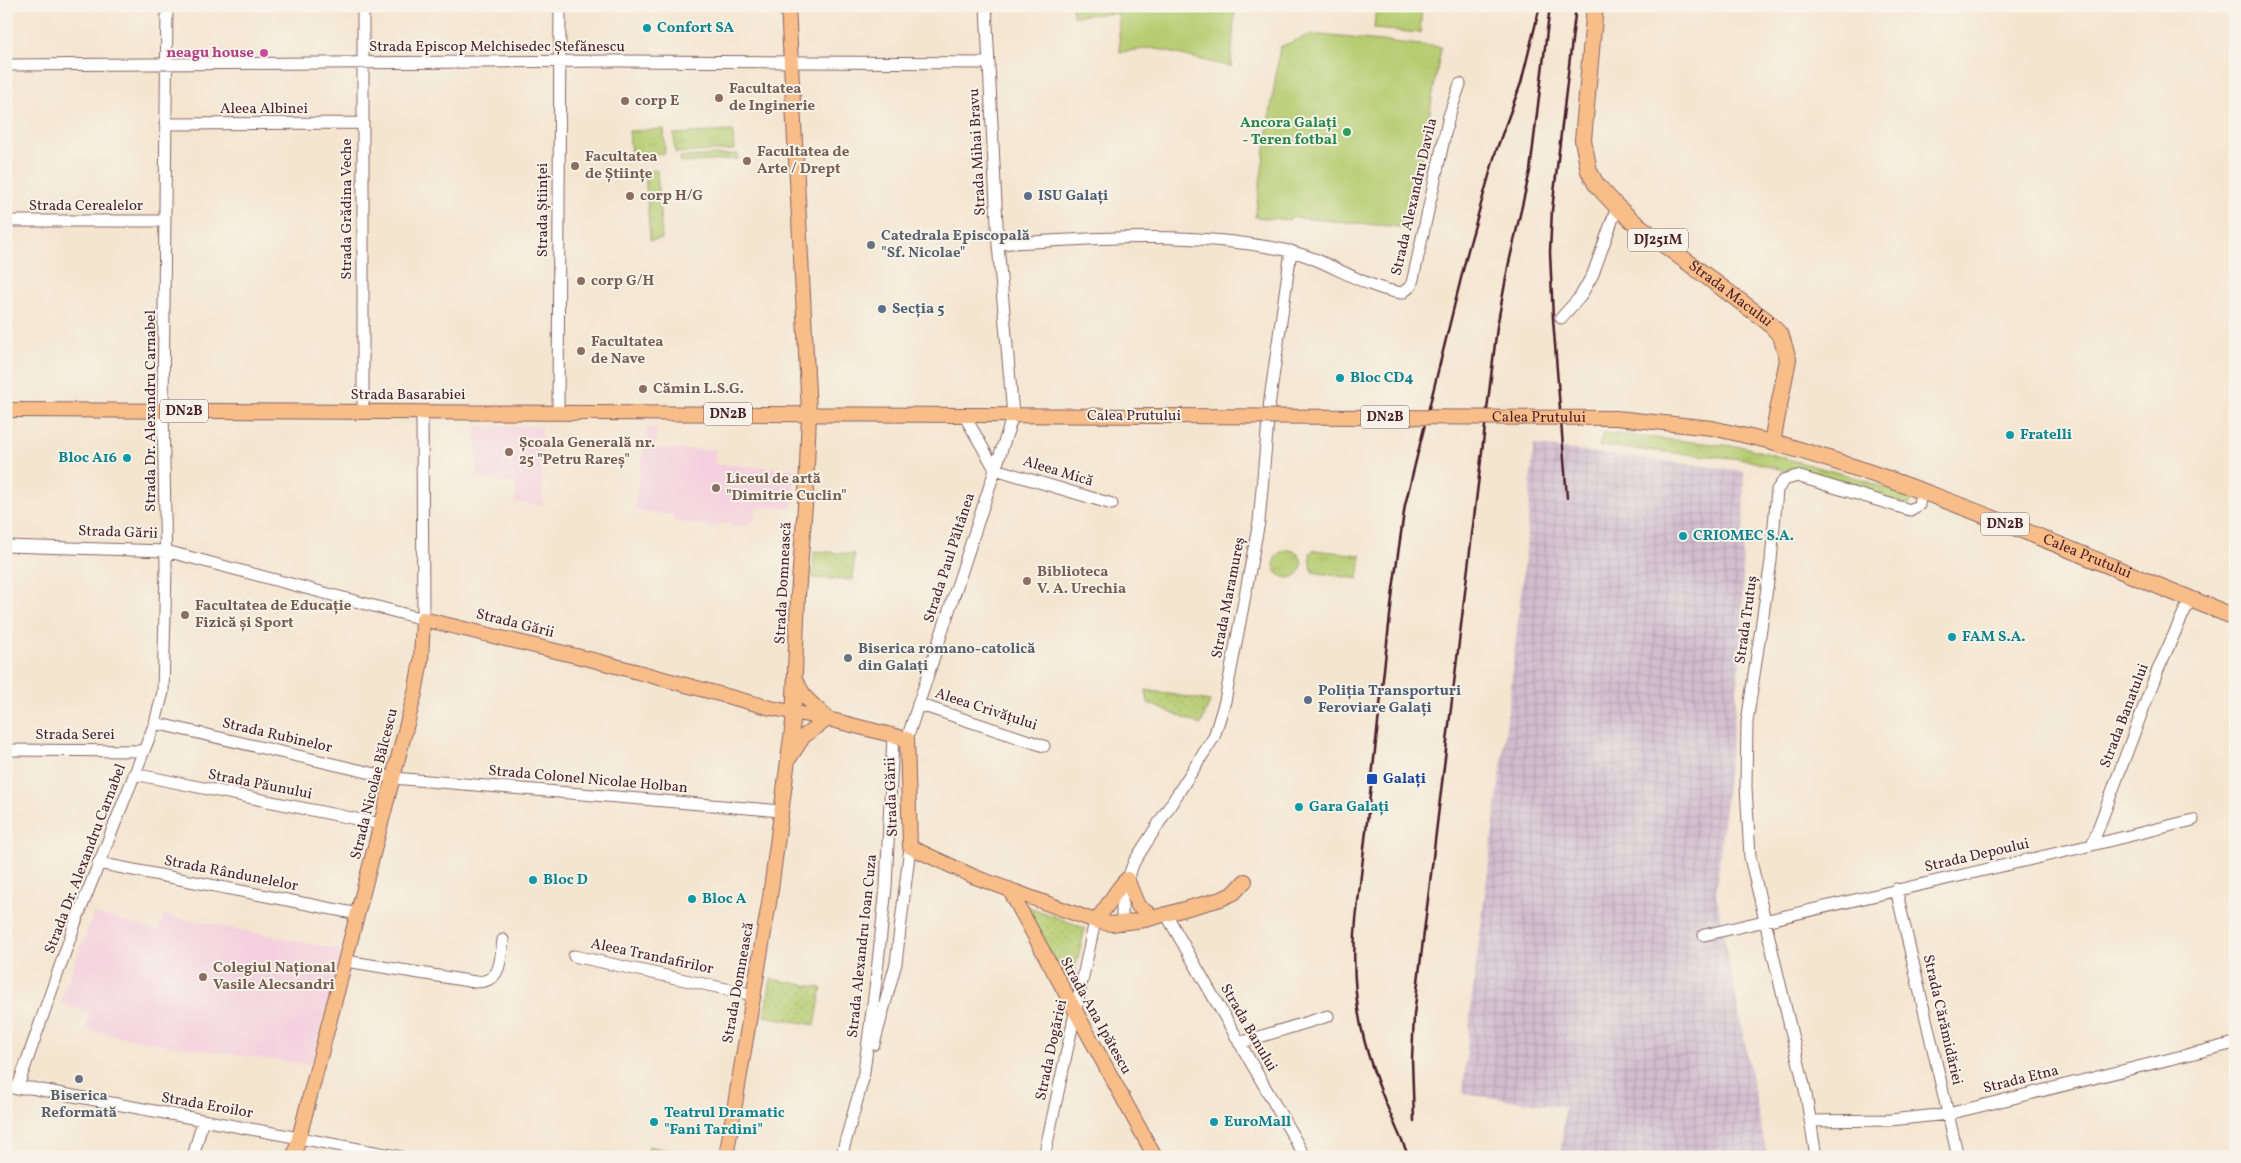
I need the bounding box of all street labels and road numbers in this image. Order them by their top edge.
street label: Strada Episcop Melchisedec Ștefănescu [369,37,625,58]
street label: Strada Mihai Bravu [964,88,992,216]
street label: Aleea Albinei [220,99,308,120]
street label: Strada Alexandru Davila [1387,116,1443,278]
street label: Strada Grădina Veche [337,138,358,280]
street label: Strada Științei [533,163,554,257]
street label: Strada Cerealelor [29,196,143,217]
road number: DJ251M [1628,228,1688,252]
street label: Strada Macului [1684,256,1778,332]
street label: Strada Dr. Alexandru Carnabel [141,310,162,512]
street label: Strada Basarabiei [350,385,466,406]
road number: DN2B [160,400,208,422]
road number: DN2B [704,402,752,426]
street label: Calea Prutului [1087,406,1181,427]
road number: DN2B [1361,406,1409,428]
street label: Calea Prutului [1492,407,1586,428]
street label: Aleea Mică [1020,451,1096,493]
street label: Strada Paul Păltânea [919,490,981,626]
road number: DN2B [1981,512,2029,536]
street label: Strada Gării [78,521,158,545]
street label: Strada Domnească [770,521,798,645]
street label: Calea Prutului [2040,529,2135,584]
street label: Strada Maramureș [1207,536,1251,660]
street label: Strada Trutuș [1730,575,1764,665]
street label: Strada Gării [474,604,556,644]
street label: Strada Banatului [2095,661,2155,771]
street label: Aleea Crivățului [932,684,1040,736]
street label: Strada Nicolae Bălcescu [346,706,404,862]
street label: Strada Rubinelor [220,713,334,759]
street label: Strada Serei [35,725,115,746]
street label: Strada Gării [880,757,904,837]
street label: Strada Dr. Alexandru Carnabel [40,761,132,957]
street label: Strada Colonel Nicolae Holban [487,761,689,799]
street label: Strada Păunului [206,765,314,805]
street label: Strada Depoului [1923,834,2031,878]
street label: Strada Rândunelelor [162,851,300,897]
street label: Strada Alexandru Ioan Cuza [843,853,883,1039]
street label: Strada Domnească [718,921,760,1045]
street label: Aleea Trandafirilor [589,934,715,980]
street label: Strada Cărămidăriei [1917,953,1967,1087]
street label: Strada Ana Ipătescu [1054,954,1136,1078]
street label: Strada Banului [1214,980,1282,1076]
street label: Strada Dogăriei [1031,998,1073,1102]
street label: Strada Etna [1981,1061,2061,1099]
street label: Strada Eroilor [159,1088,255,1124]

